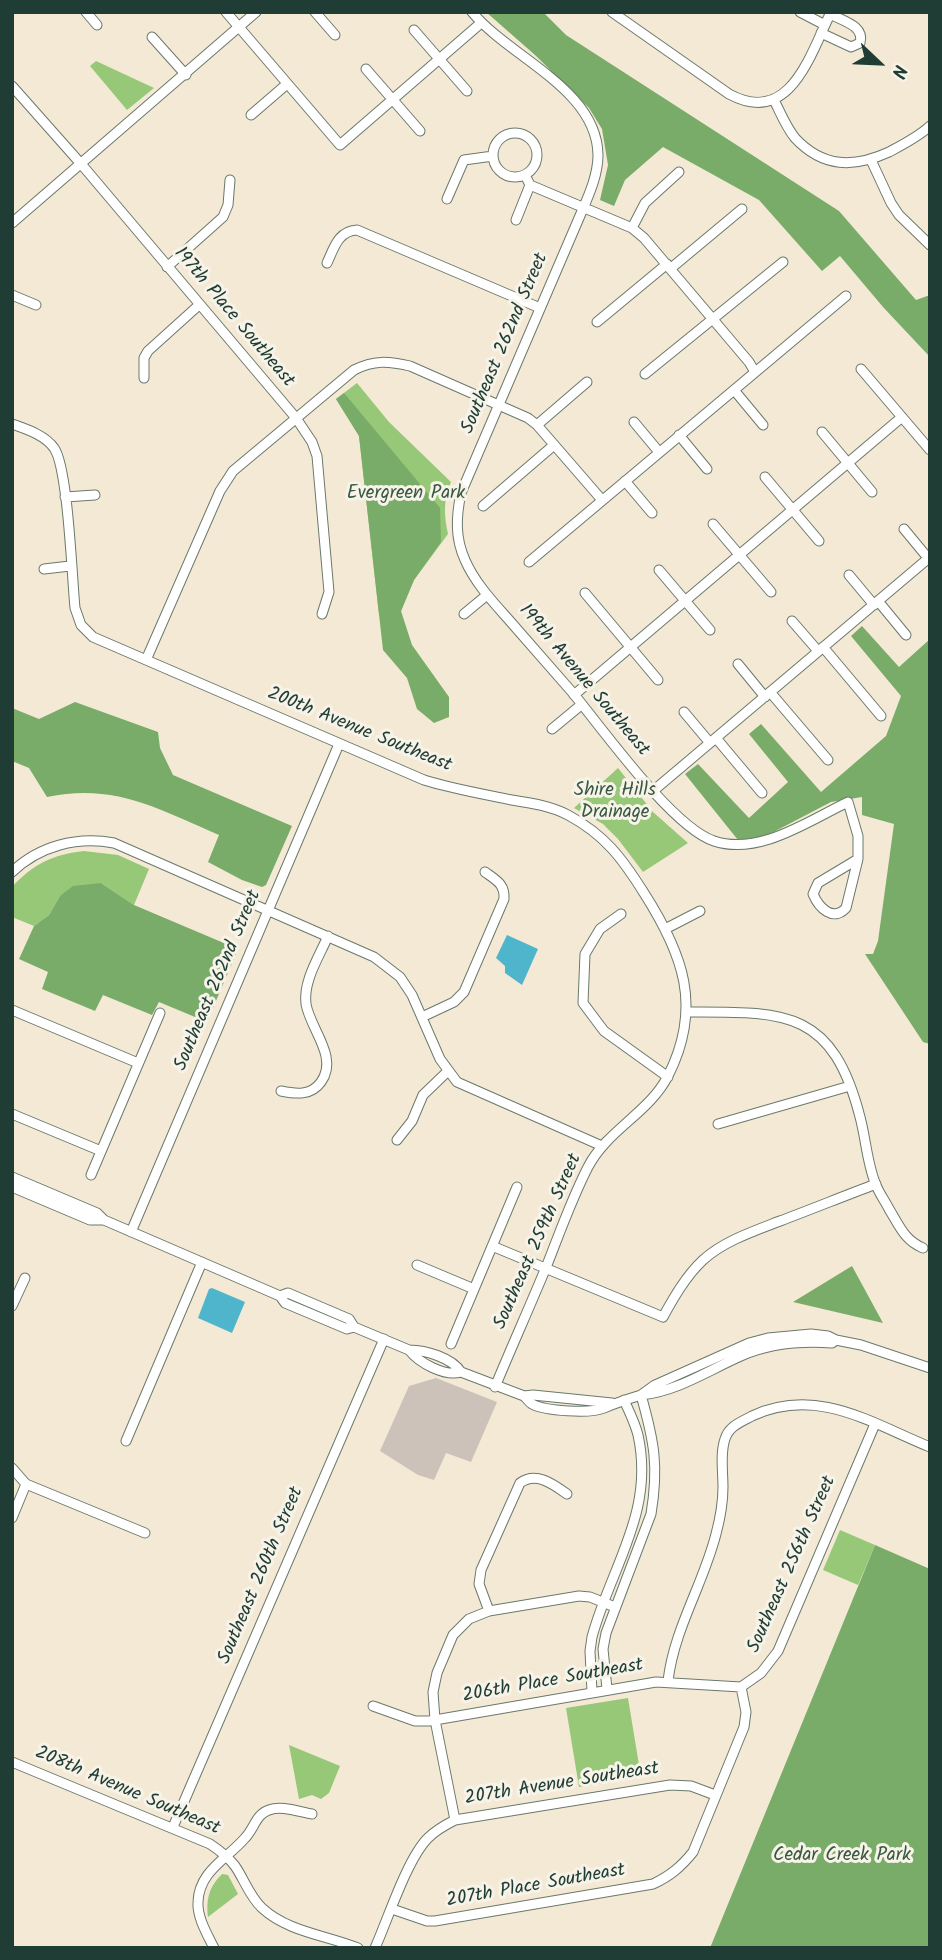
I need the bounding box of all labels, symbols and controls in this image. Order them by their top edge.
north arrow [844,28,914,98]
text: N [882,60,914,83]
street label: 197th Place Southeast [168,243,298,393]
street label: Southeast 262nd Street [458,250,554,438]
park label: Evergreen Park [347,484,465,506]
street label: 199th Avenue Southeast [513,600,653,762]
street label: 200th Avenue Southeast [263,684,455,778]
park label: Shire Hills Drainage [574,781,656,825]
street label: Southeast 262nd Street [171,887,267,1075]
street label: Southeast 259th Street [490,1151,588,1333]
street label: Southeast 256th Street [744,1473,842,1657]
street label: Southeast 260th Street [214,1484,310,1668]
street label: 206th Place Southeast [461,1655,645,1709]
street label: 208th Avenue Southeast [31,1743,223,1841]
street label: 207th Avenue Southeast [463,1758,661,1812]
park label: Cedar Creek Park [773,1846,911,1868]
street label: 207th Place Southeast [445,1860,627,1914]

